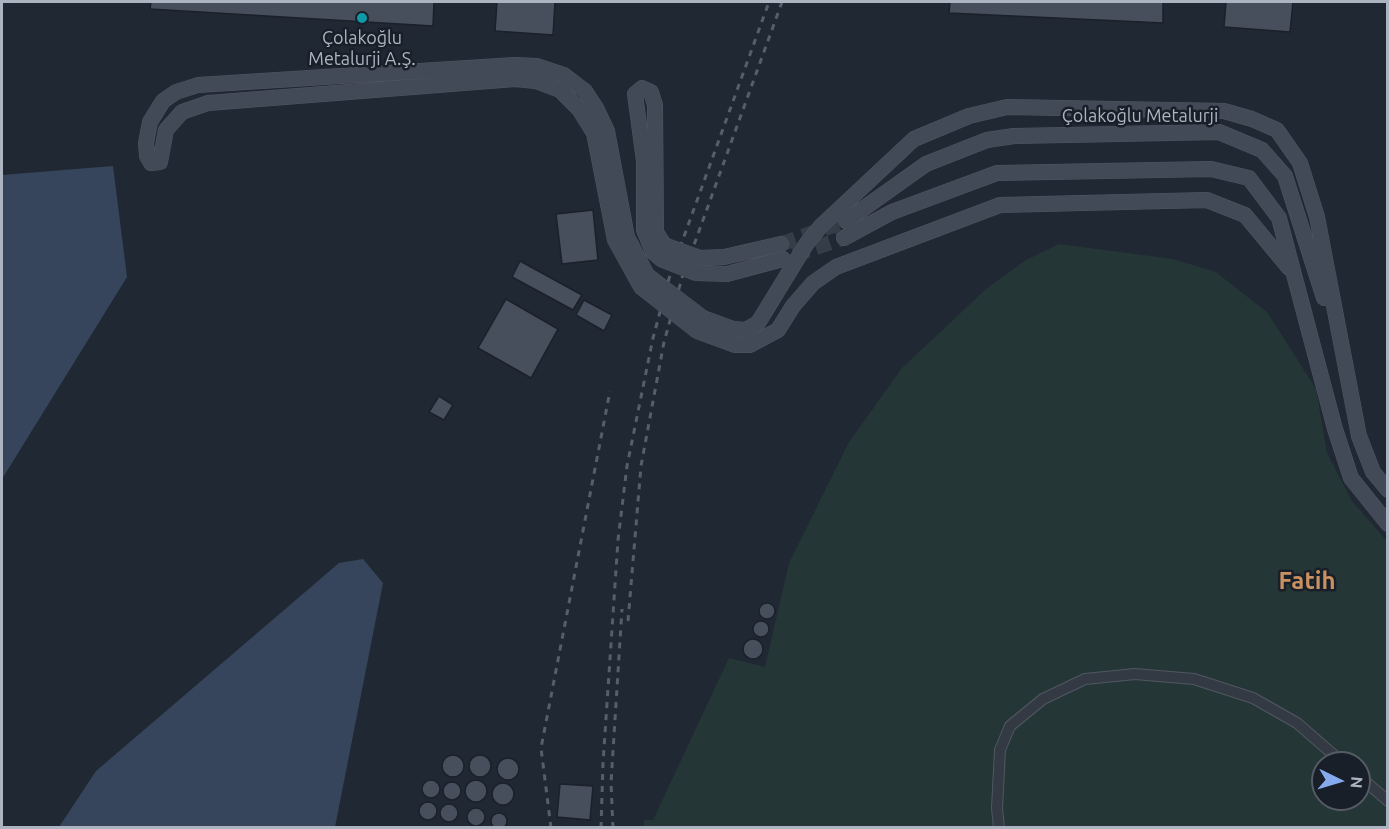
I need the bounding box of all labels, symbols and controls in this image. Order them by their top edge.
marker: Çolakoğlu Metalurji A.Ş. [355,11,369,25]
place label: Çolakoğlu Metalurji A.Ş. [308,27,416,70]
street label: Çolakoğlu Metalurji [1062,105,1218,127]
district label: Fatih [1279,567,1335,595]
north arrow [1311,751,1371,811]
text: N [1347,776,1366,789]

